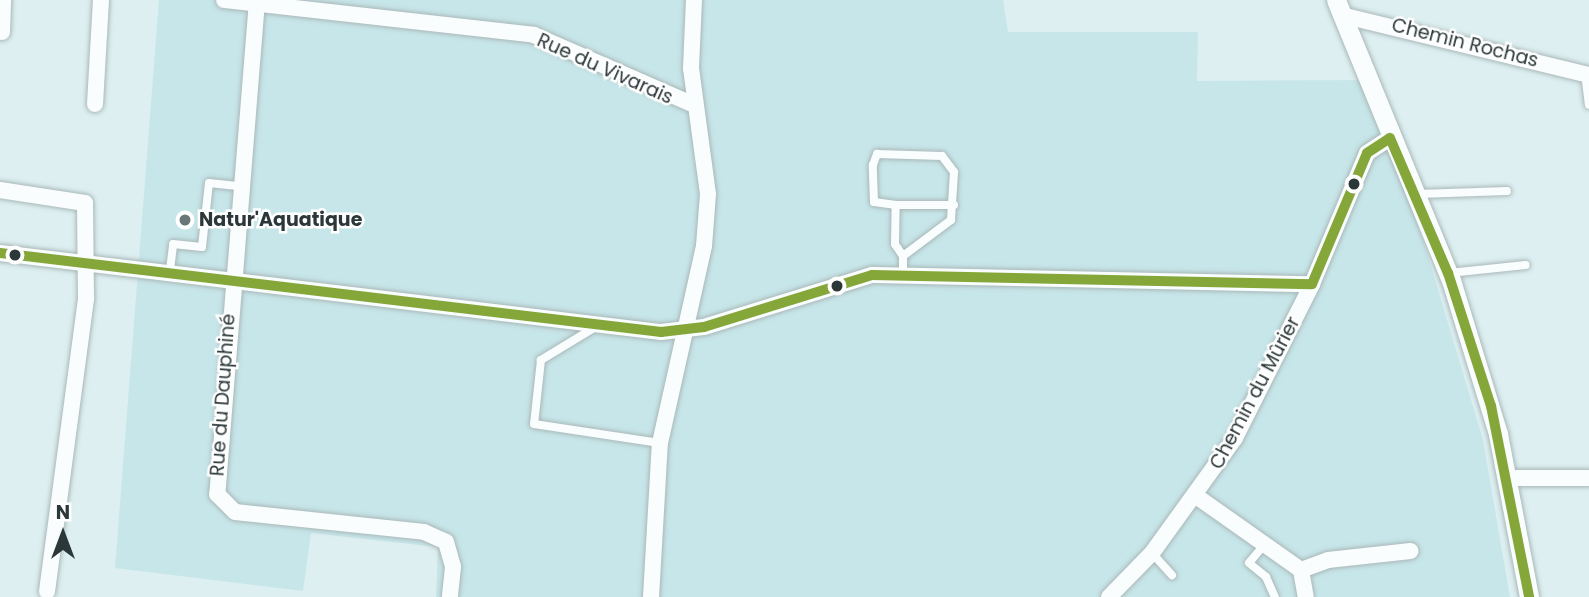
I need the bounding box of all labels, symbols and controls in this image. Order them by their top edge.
street label: Chemin Rochas [1389,14,1541,72]
street label: Rue du Vivarais [534,29,676,109]
unlabelled marker [1347,177,1361,191]
place label: Natur'Aquatique [199,209,362,231]
marker: Natur'Aquatique [177,212,193,228]
unlabelled marker [8,248,22,262]
unlabelled marker [830,279,844,293]
street label: Rue du Dauphiné [206,313,240,477]
street label: Chemin du Mûrier [1205,313,1305,473]
north arrow [28,499,98,569]
text: N [56,499,70,526]

